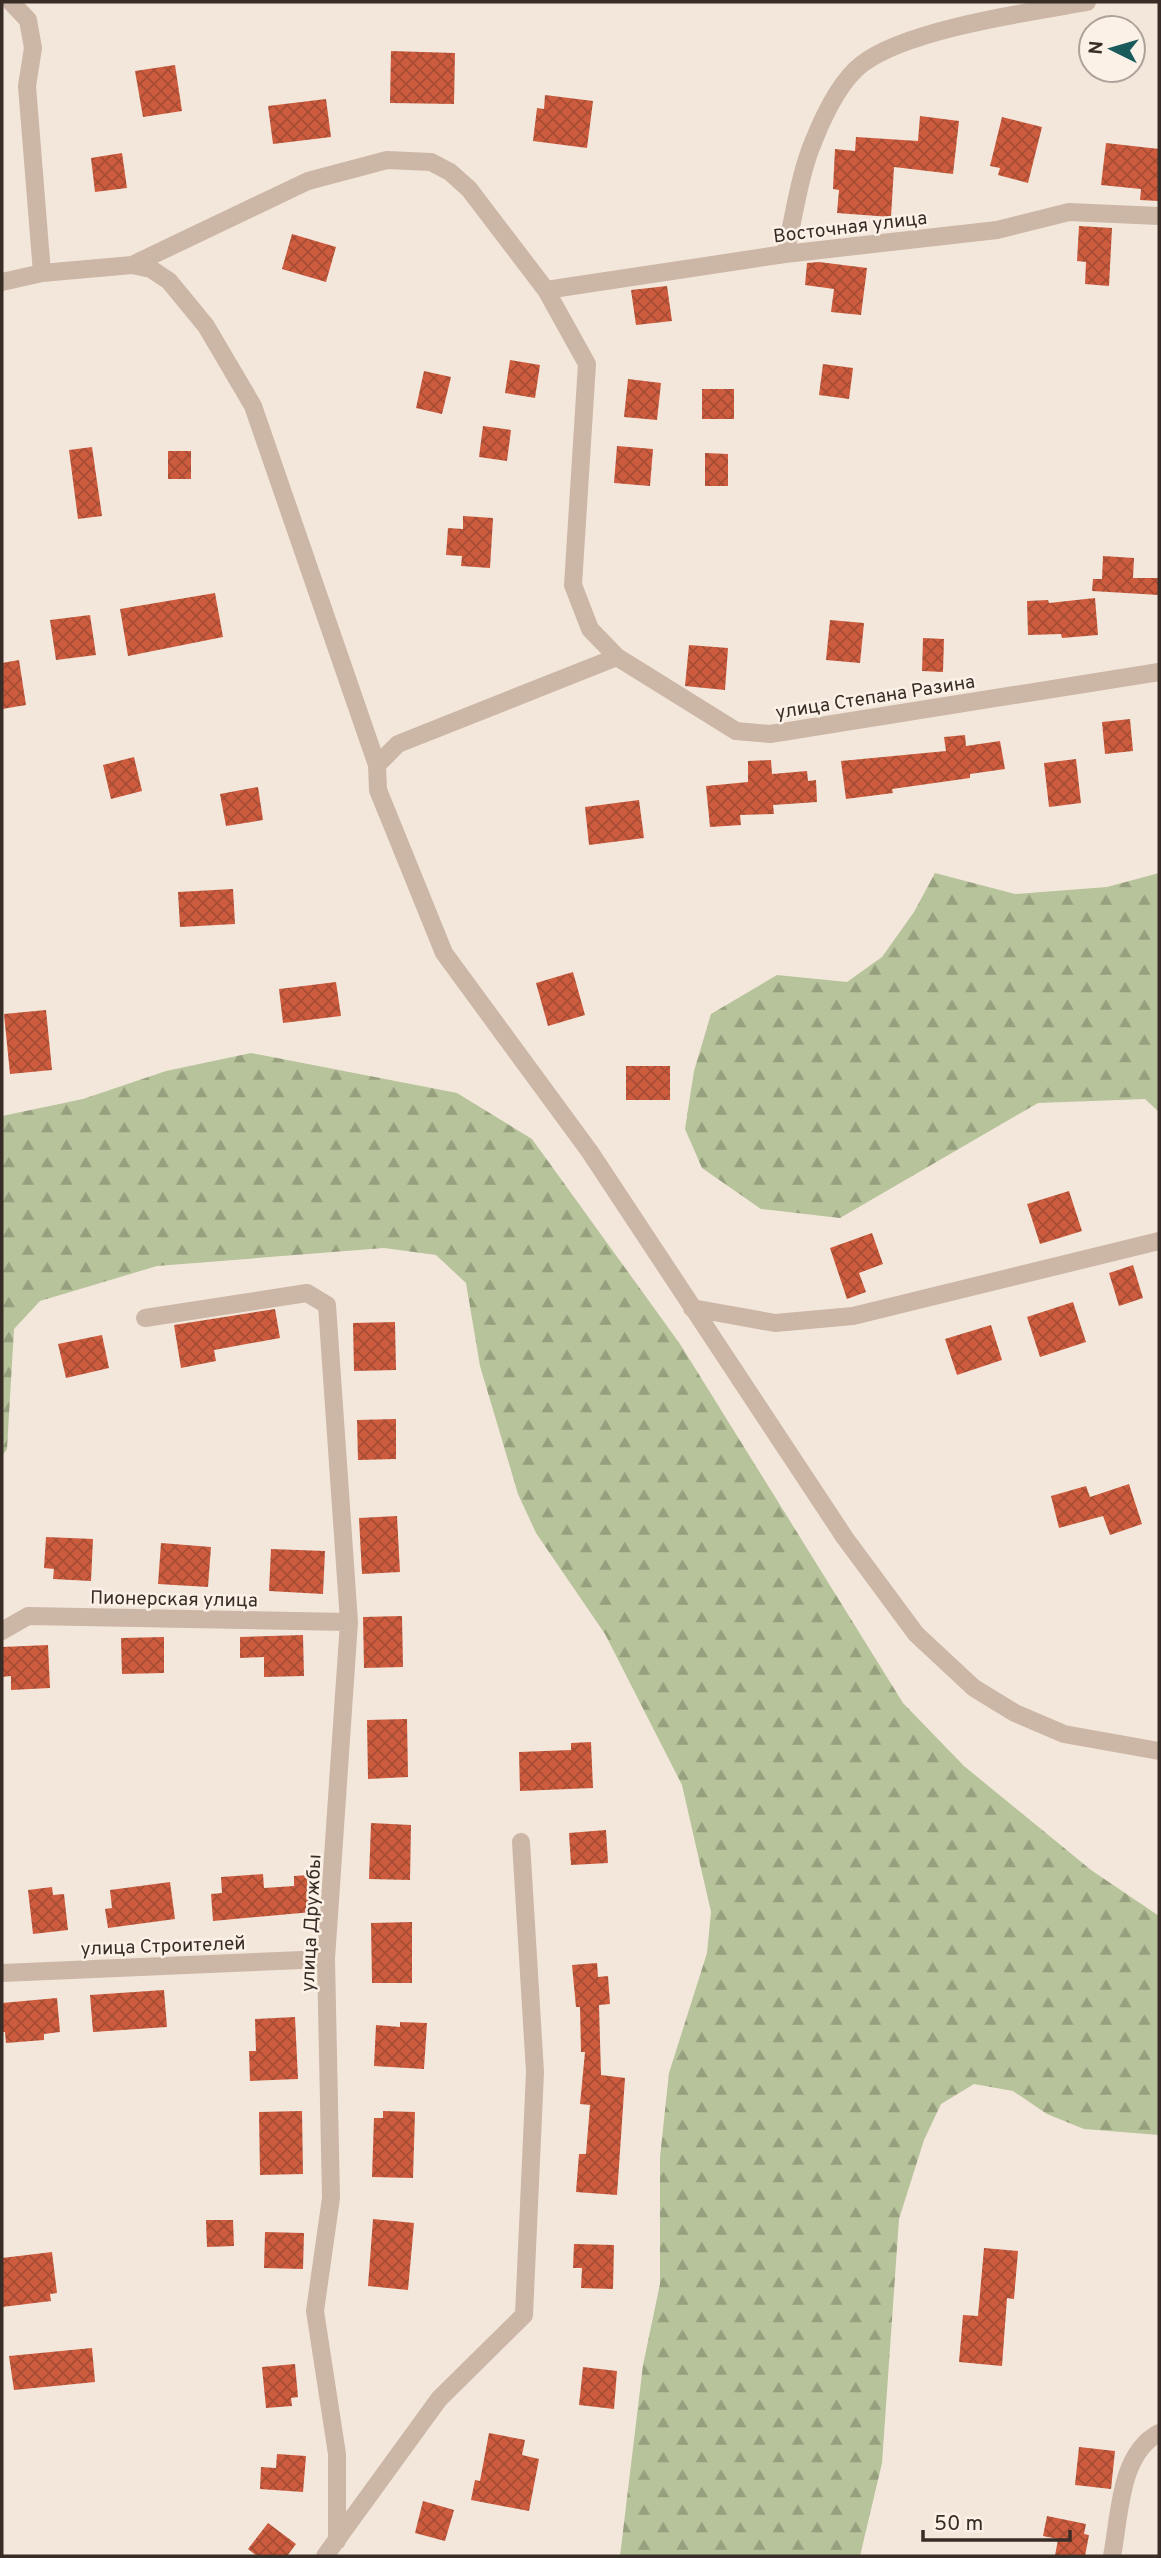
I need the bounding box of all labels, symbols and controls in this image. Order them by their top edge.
north arrow [1077,14,1147,84]
text: N [1085,40,1110,56]
street label: Восточная улица [772,207,928,249]
street label: улица Степана Разина [774,670,977,726]
street label: Пионерская улица [90,1587,258,1613]
street label: улица Дружбы [296,1854,328,1993]
street label: улица Строителей [80,1932,246,1962]
scale bar [923,2498,1070,2542]
text: 50 m [934,2511,983,2538]

